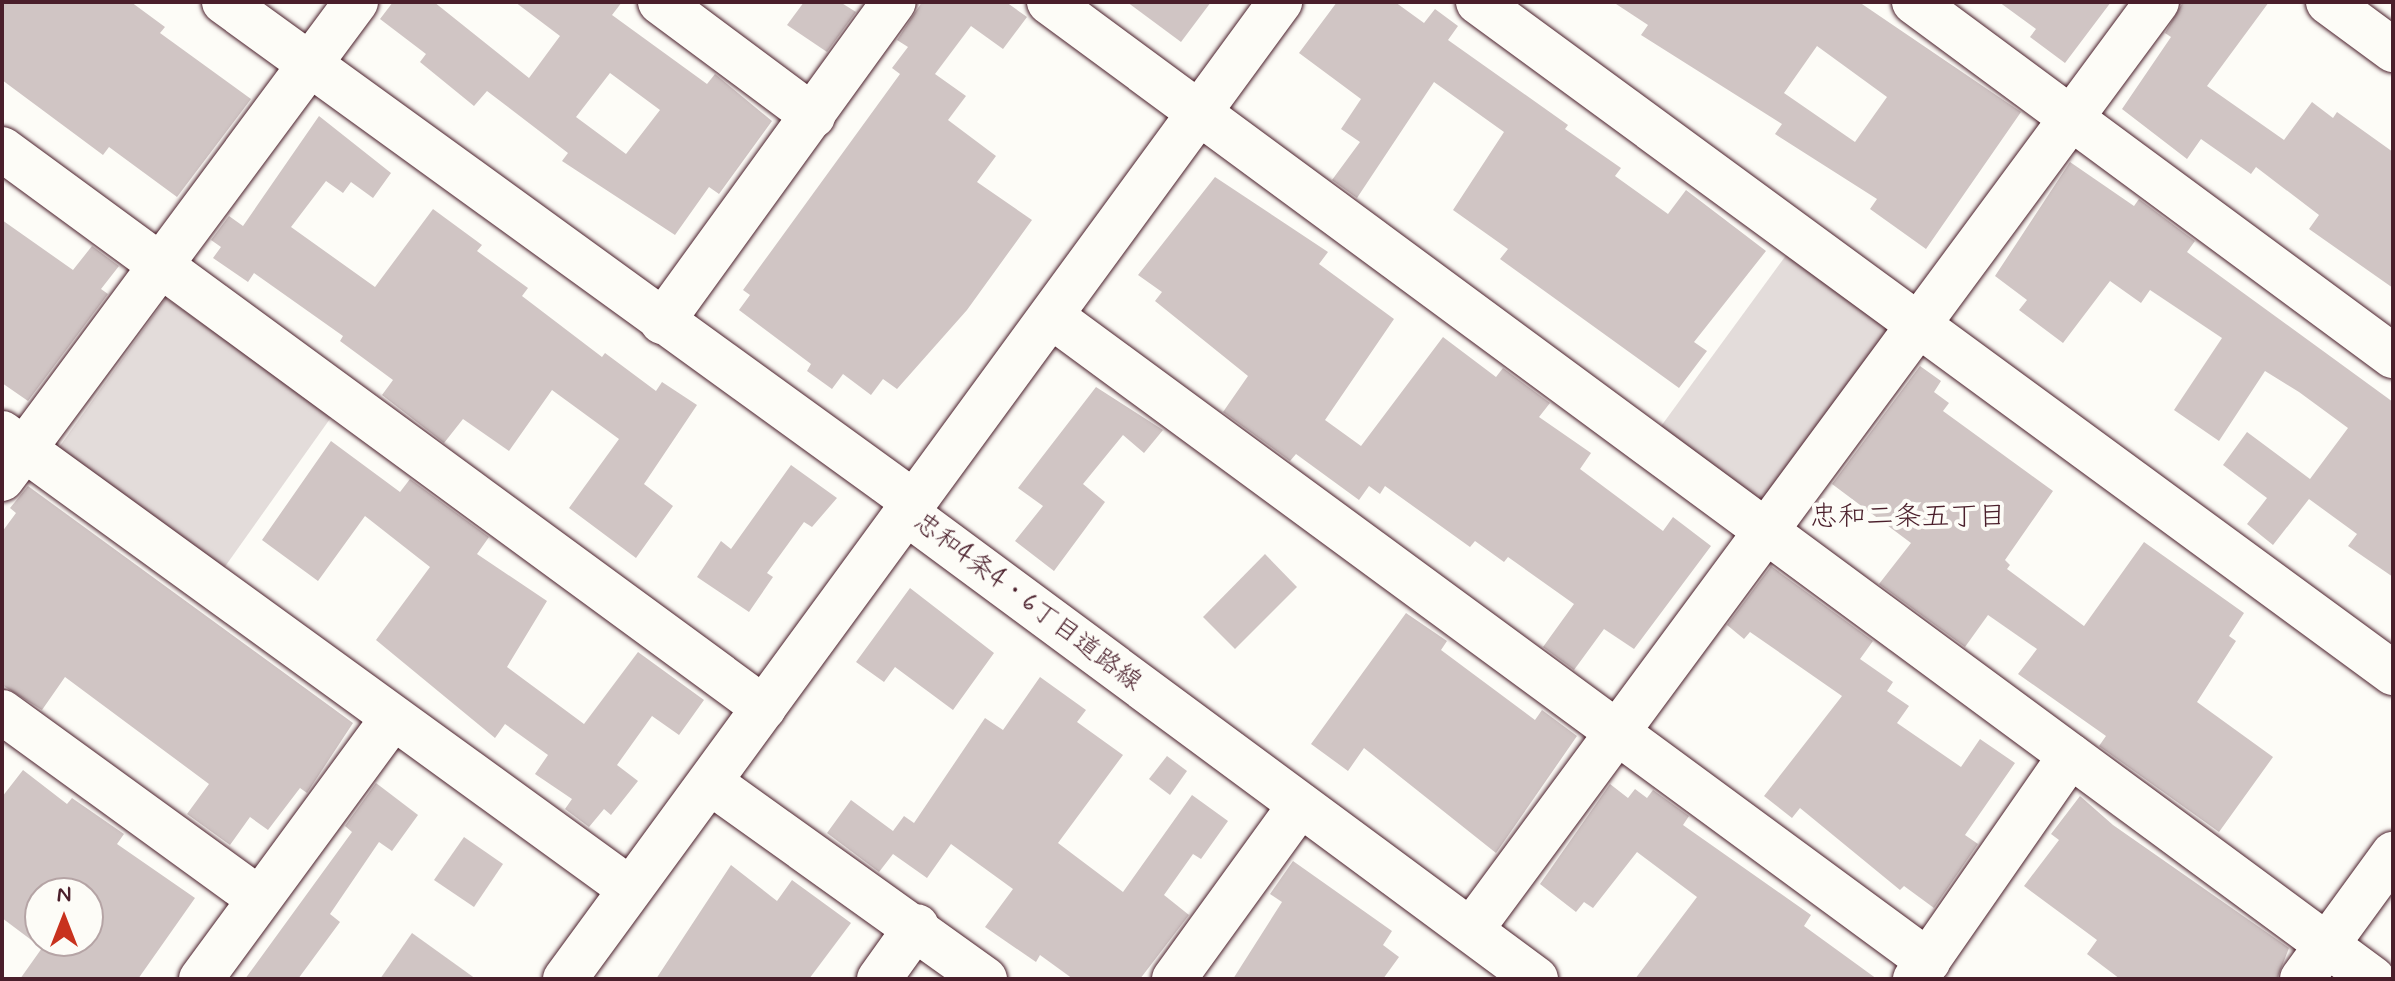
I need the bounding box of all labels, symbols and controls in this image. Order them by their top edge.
district label: 忠和二条五丁目 [1810,501,2006,535]
street label: 忠和4条4・6丁目道路線 [907,507,1147,699]
north arrow [24,877,104,957]
text: N [57,881,71,909]

